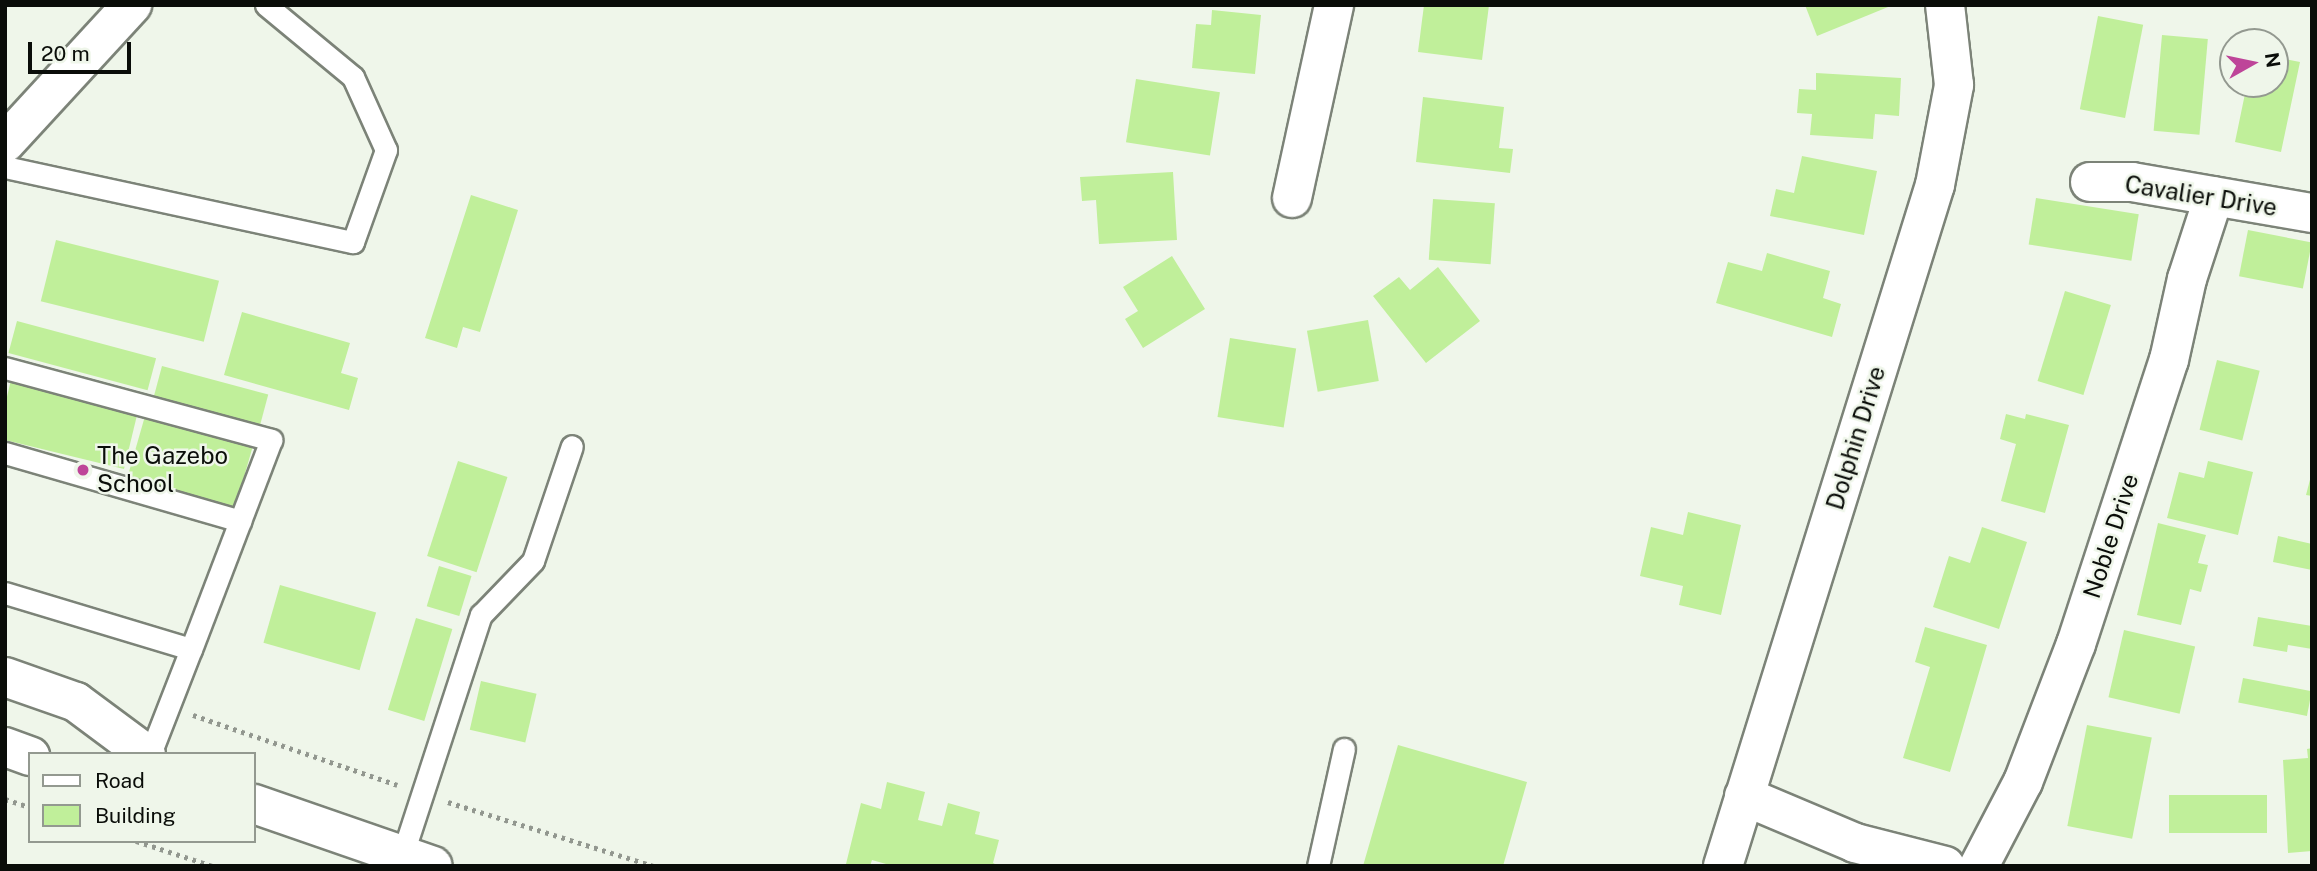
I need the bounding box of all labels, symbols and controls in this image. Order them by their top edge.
scale bar [32,28,135,72]
north arrow [2219,28,2289,98]
text: 20 m [41,41,90,66]
text: N [2261,51,2285,69]
street label: Cavalier Drive [2123,170,2279,222]
street label: Dolphin Drive [1820,363,1892,513]
place label: The Gazebo School [97,442,228,498]
marker: The Gazebo School [75,462,91,478]
street label: Noble Drive [2077,470,2145,602]
legend [28,752,256,843]
text: Road [95,768,145,793]
text: Building [95,803,176,828]

